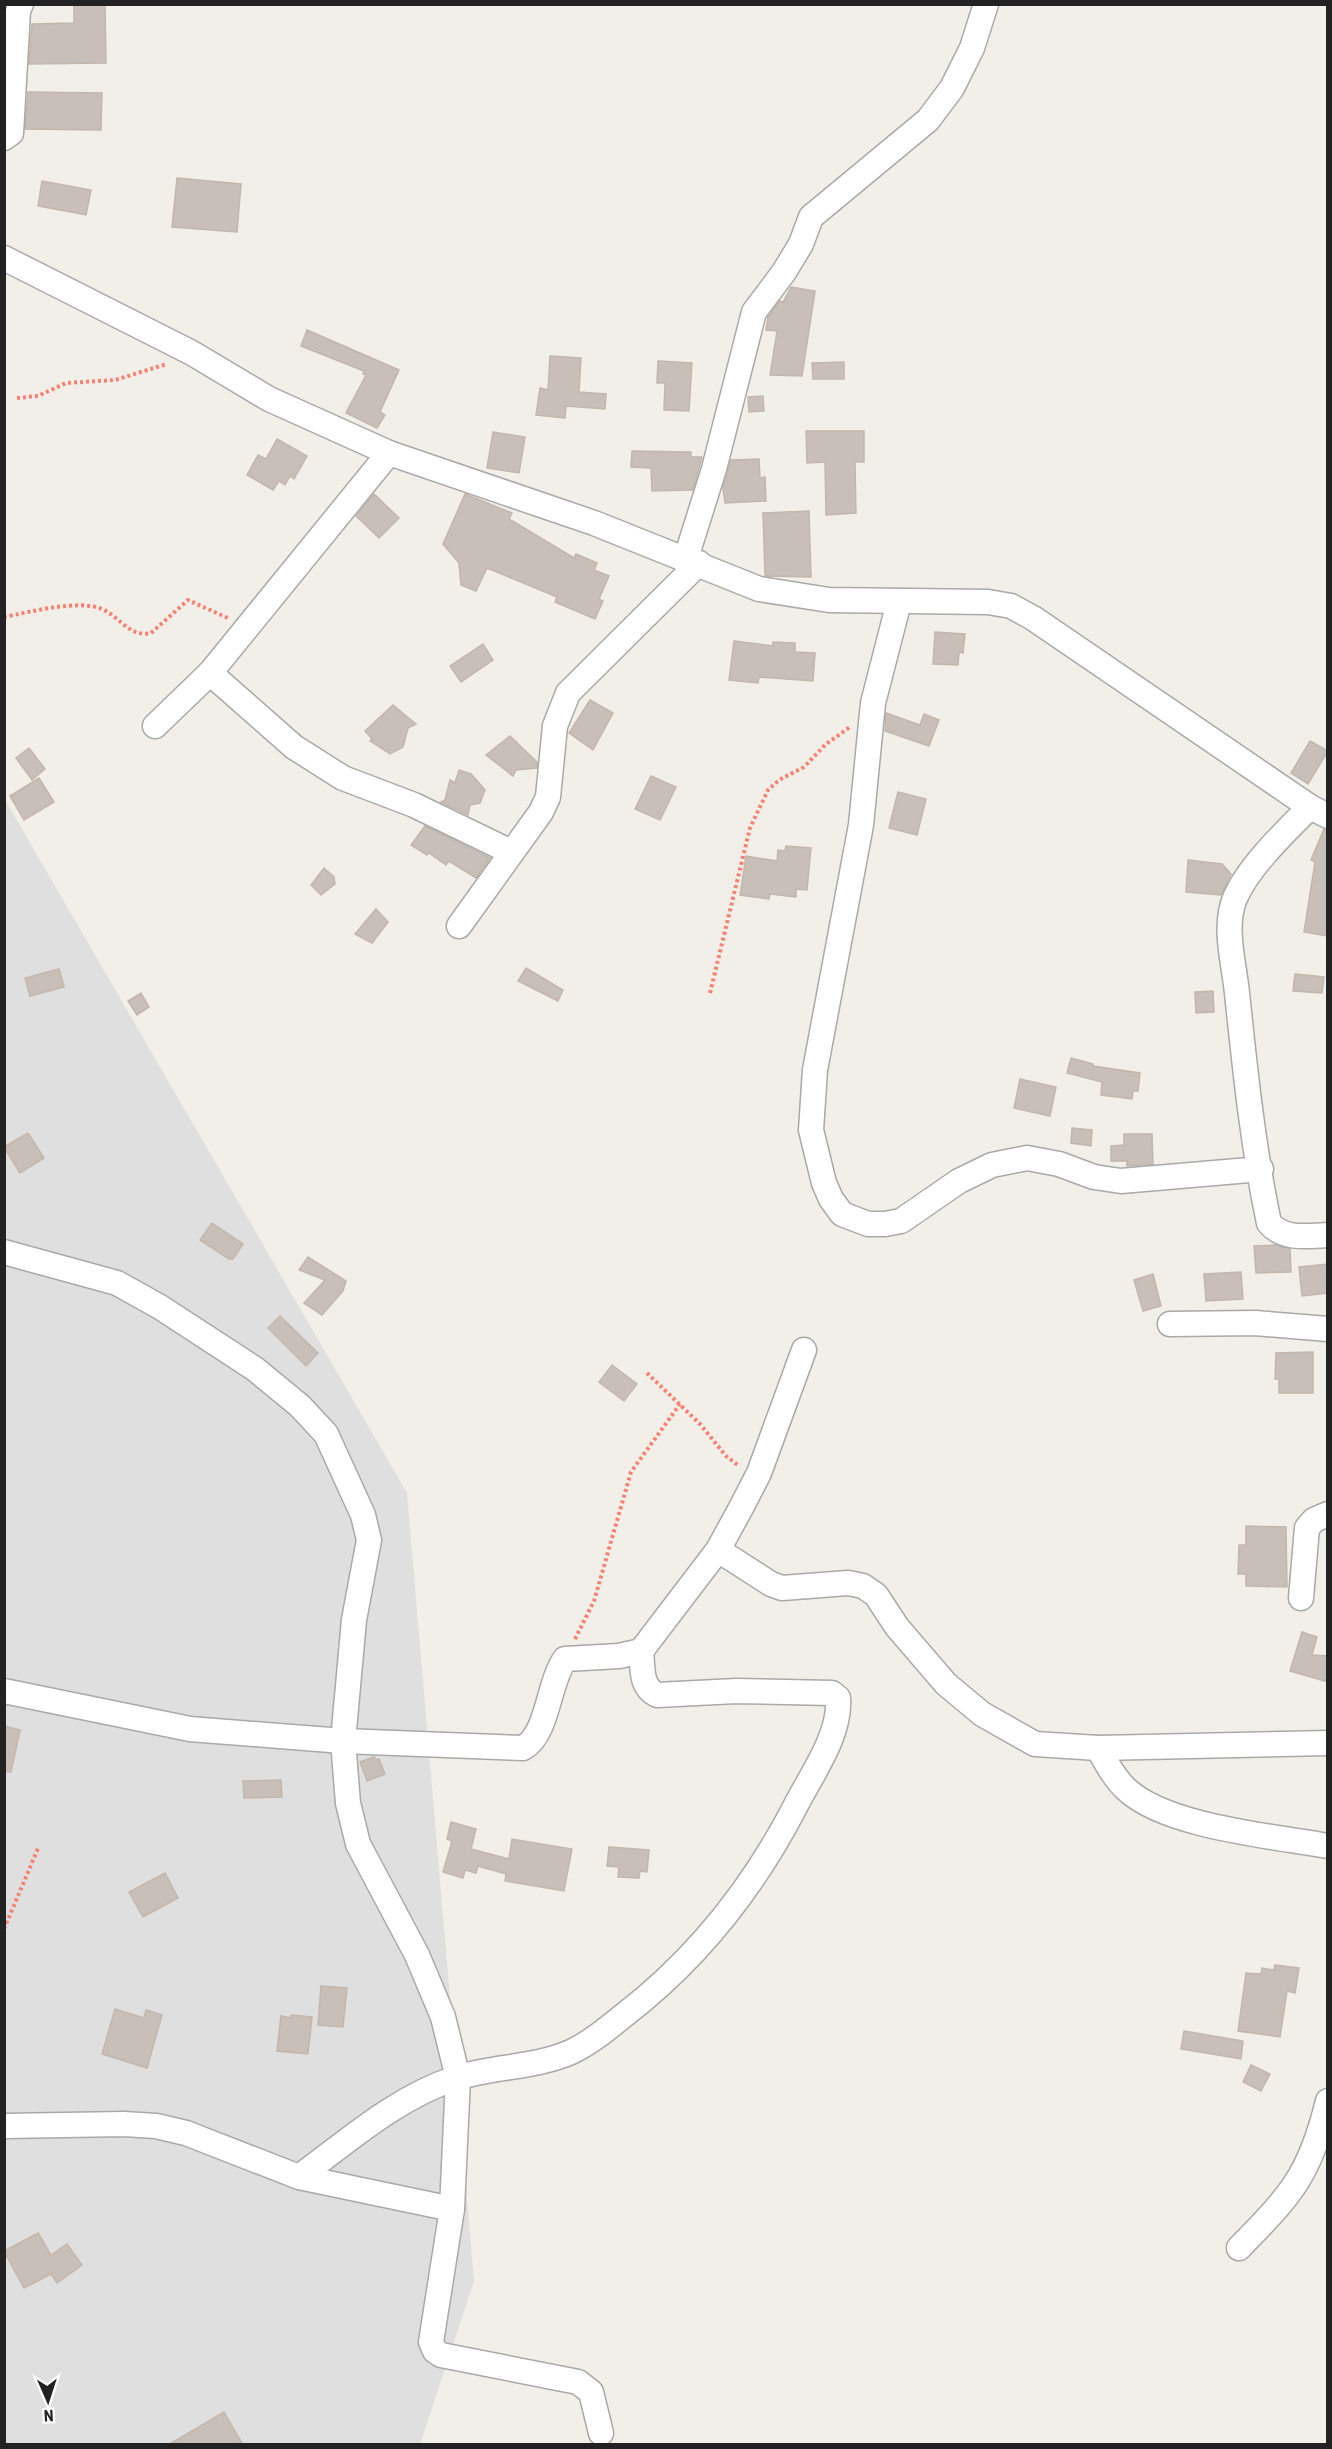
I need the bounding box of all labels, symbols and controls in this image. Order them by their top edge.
north arrow [18,2371,78,2431]
text: N [43,2406,54,2425]

